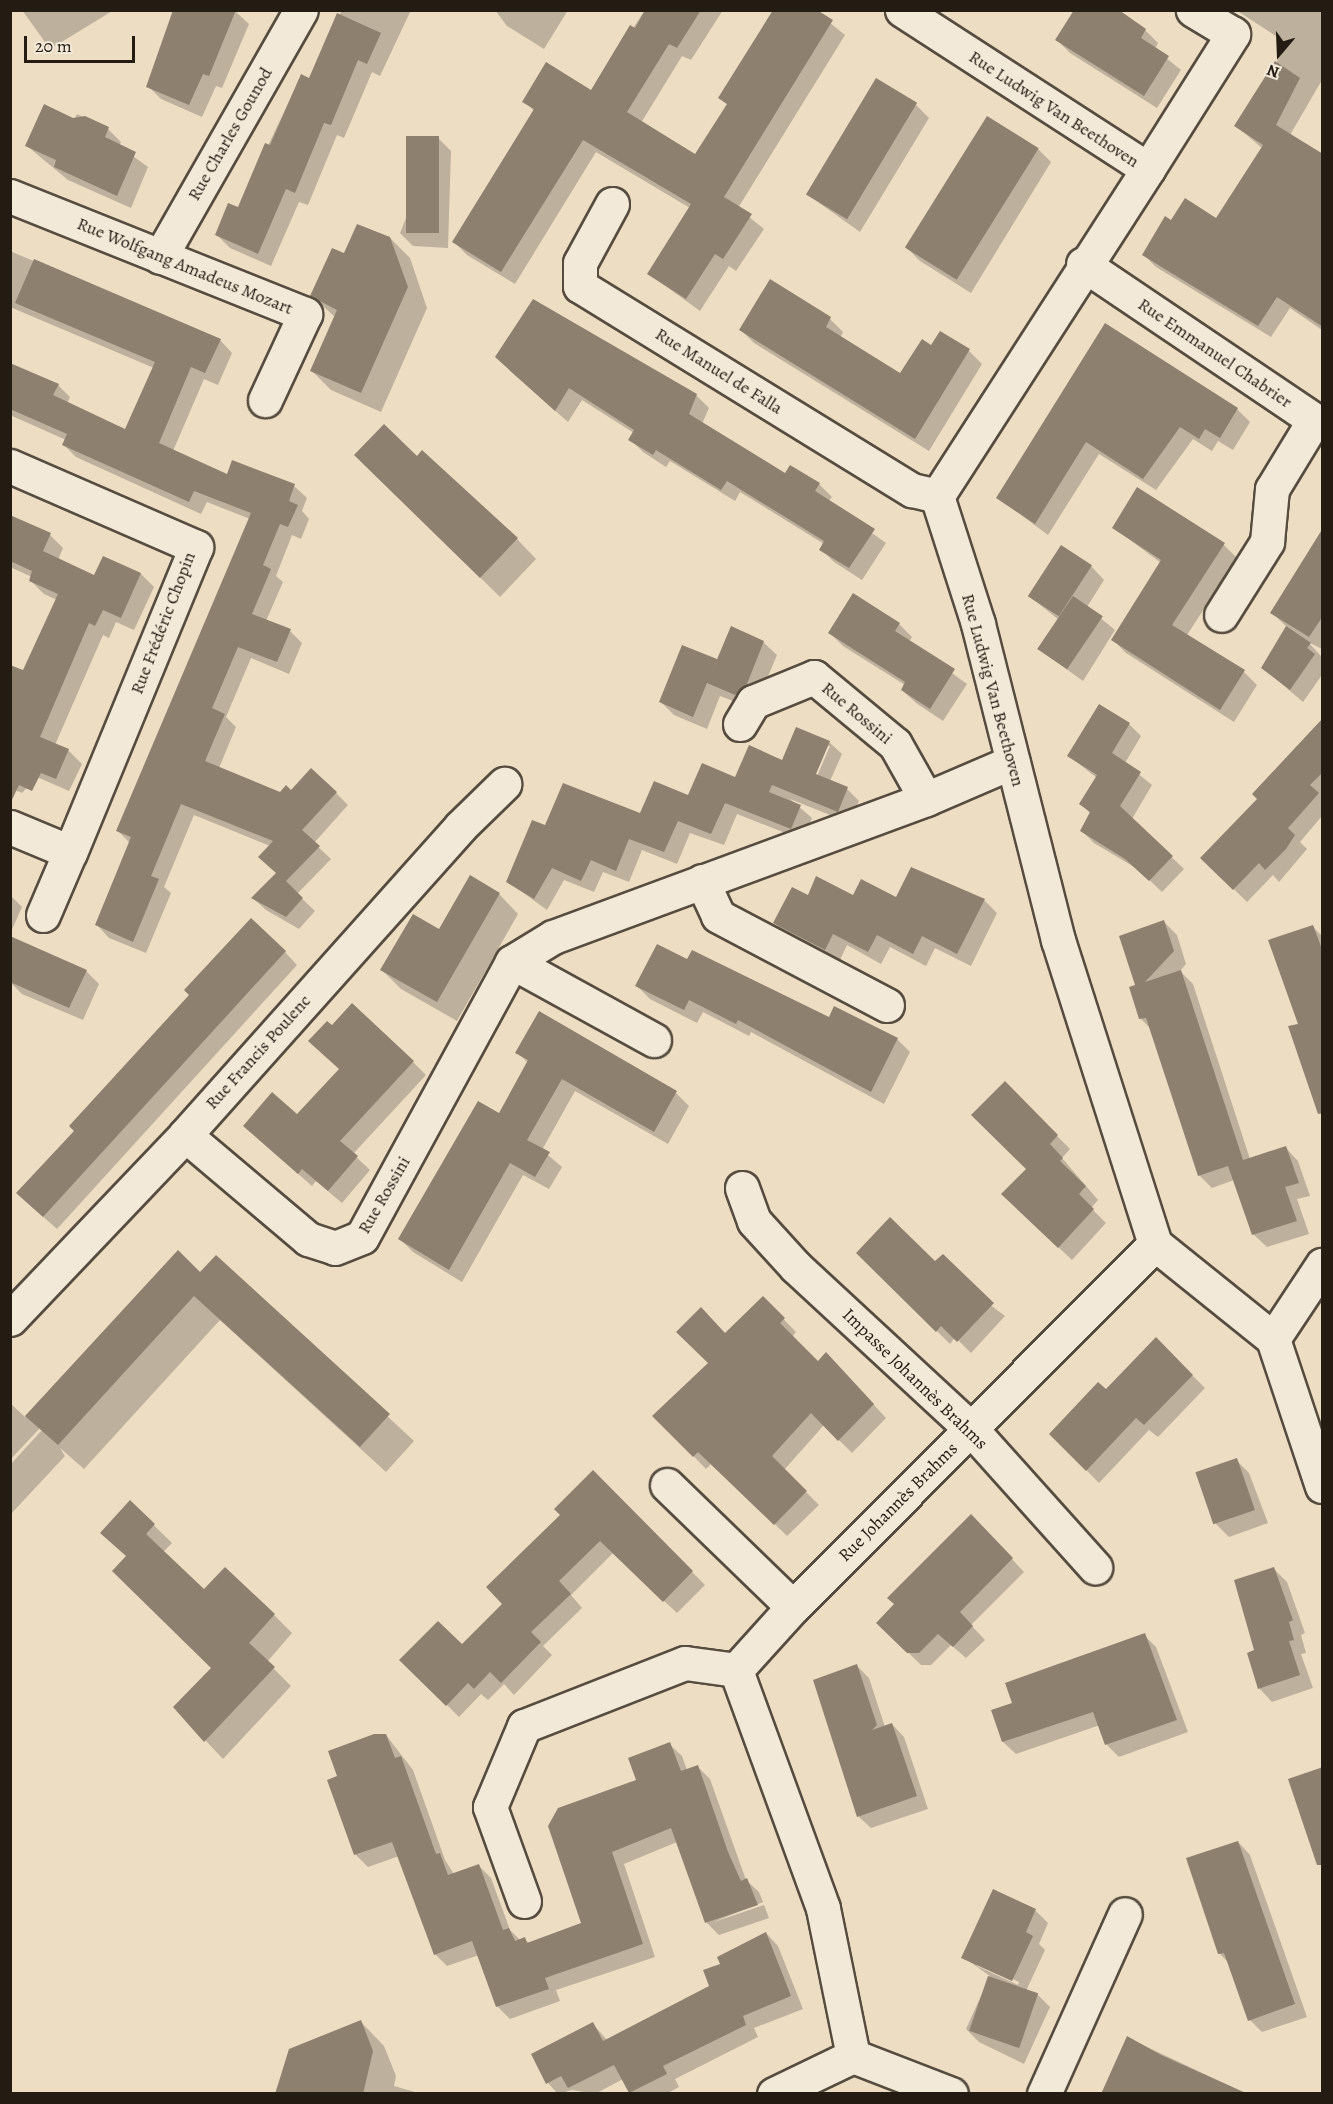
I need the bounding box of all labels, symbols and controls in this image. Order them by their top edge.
scale bar [27,24,138,62]
north arrow [1249,24,1309,84]
text: 20 m [35,34,72,58]
street label: Rue Ludwig Van Beethoven [965,46,1143,172]
text: N [1264,59,1282,83]
street label: Rue Charles Gounod [183,64,277,204]
street label: Rue Wolfgang Amadeus Mozart [74,213,296,319]
street label: Rue Emmanuel Chabrier [1134,293,1296,413]
street label: Rue Manuel de Falla [651,323,787,419]
street label: Rue Frédéric Chopin [126,549,200,697]
street label: Rue Ludwig Van Beethoven [957,591,1029,789]
street label: Rue Rossini [817,677,897,749]
street label: Rue Francis Poulenc [201,990,315,1114]
street label: Rue Rossini [353,1152,415,1238]
street label: Impasse Johannès Brahms [838,1304,992,1454]
street label: Rue Johannès Brahms [834,1438,962,1566]

